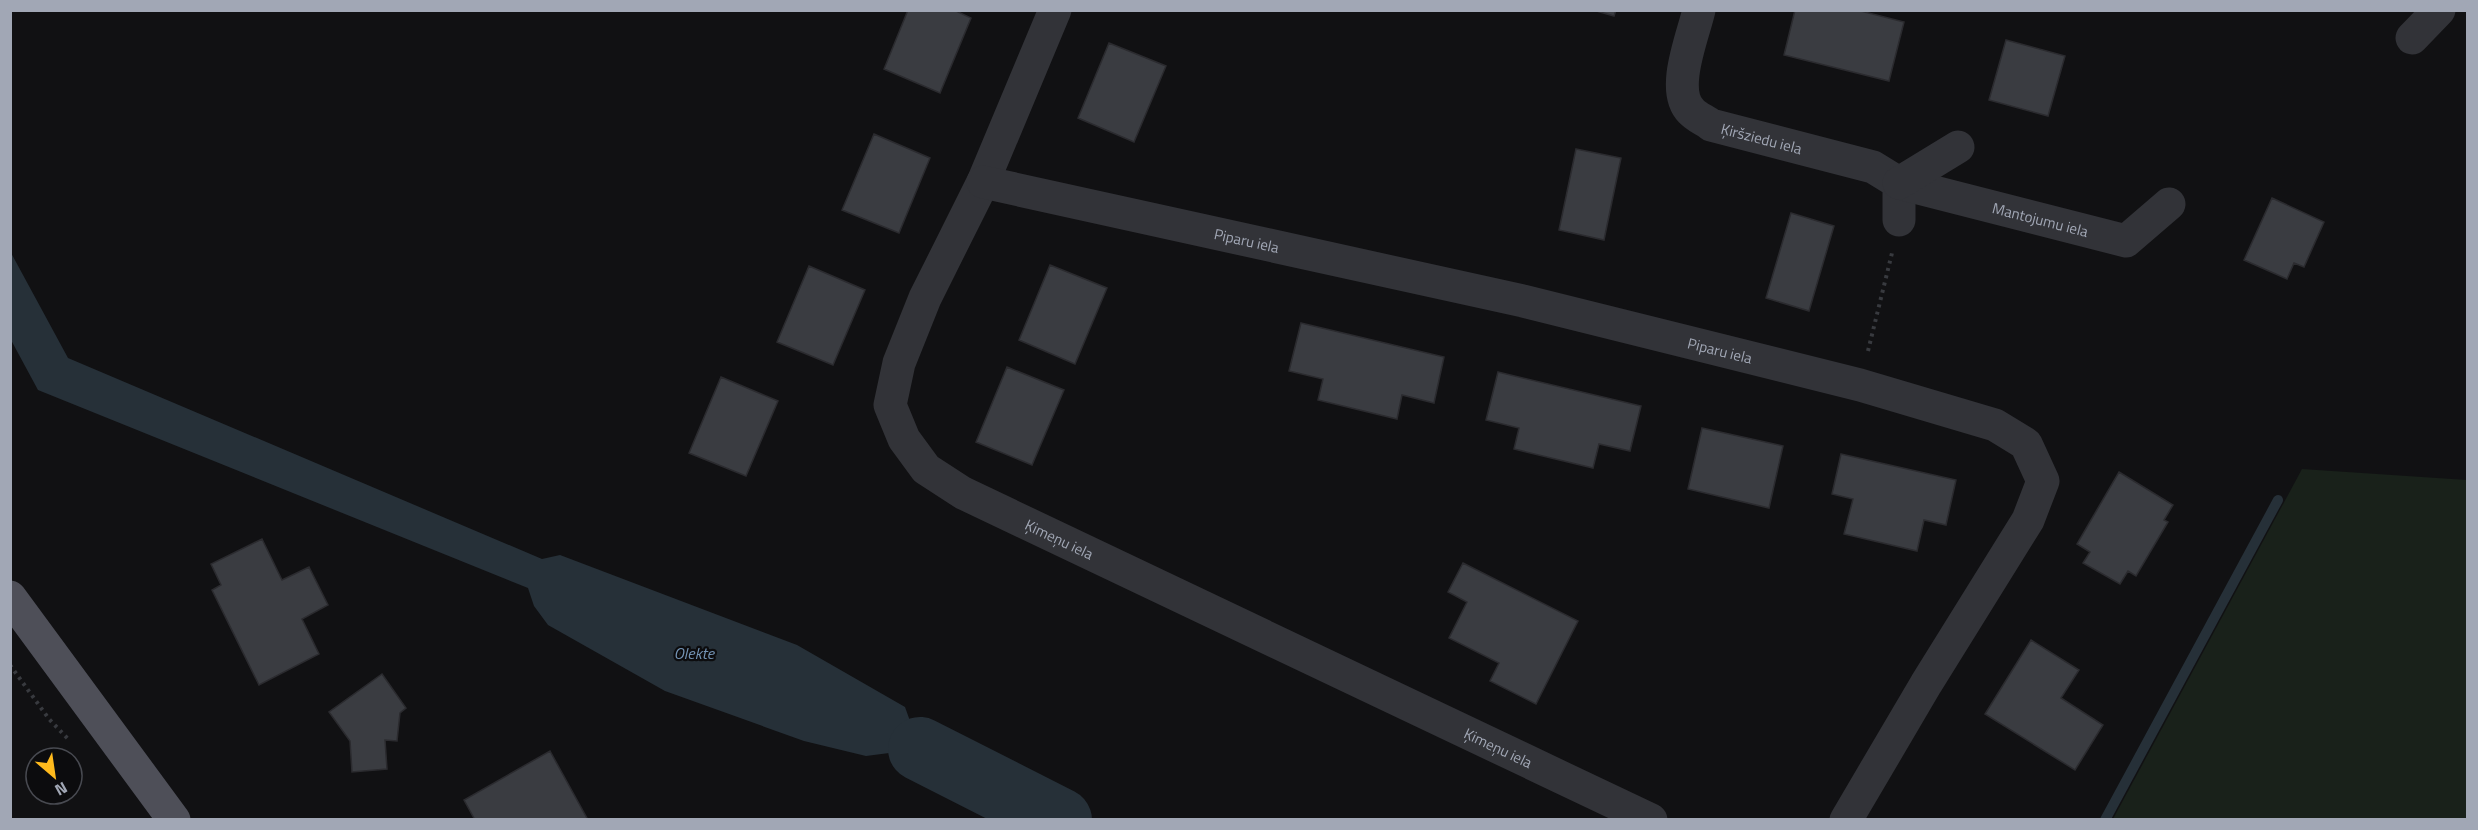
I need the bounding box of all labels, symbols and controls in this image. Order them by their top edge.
street label: Ķiršziedu iela [1719,117,1805,160]
street label: Mantojumu iela [1990,196,2091,243]
street label: Piparu iela [1212,222,1282,259]
street label: Piparu iela [1685,331,1755,369]
street label: Ķimeņu iela [1021,513,1098,565]
water label: Olekte [674,641,716,665]
street label: Ķimeņu iela [1460,721,1537,774]
north arrow [24,746,84,806]
text: N [51,776,72,802]

